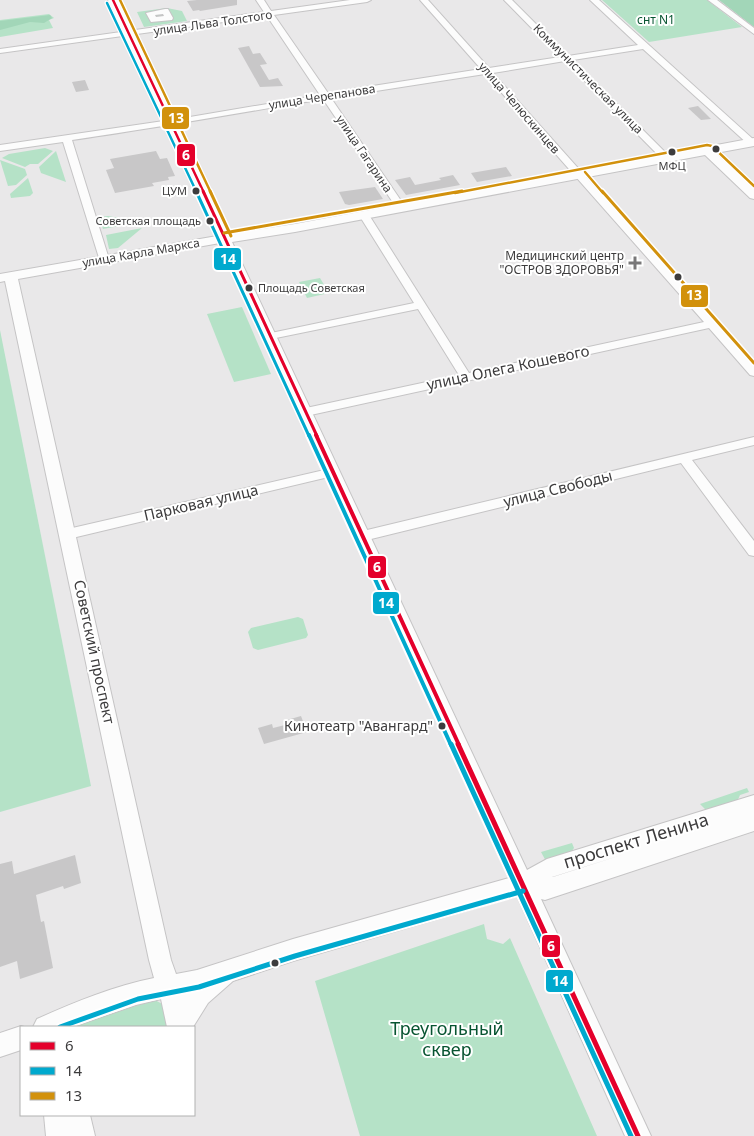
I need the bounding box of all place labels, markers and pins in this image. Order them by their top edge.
unlabelled marker [711,144,721,154]
marker: МФЦ [667,147,677,157]
place label: МФЦ [658,158,686,173]
place label: ЦУМ [162,183,187,198]
marker: ЦУМ [191,186,201,196]
place label: Советская площадь [96,213,201,228]
marker: Советская площадь [205,216,215,226]
place label: Медицинский центр "ОСТРОВ ЗДОРОВЬЯ" [499,247,624,278]
marker: Медицинский центр "ОСТРОВ ЗДОРОВЬЯ" [628,256,642,270]
unlabelled marker [673,272,683,282]
place label: Площадь Советская [258,280,365,295]
marker: Площадь Советская [244,283,254,293]
place label: Кинотеатр "Авангард" [284,716,433,735]
marker: Кинотеатр "Авангард" [437,721,447,731]
unlabelled marker [270,958,280,968]

